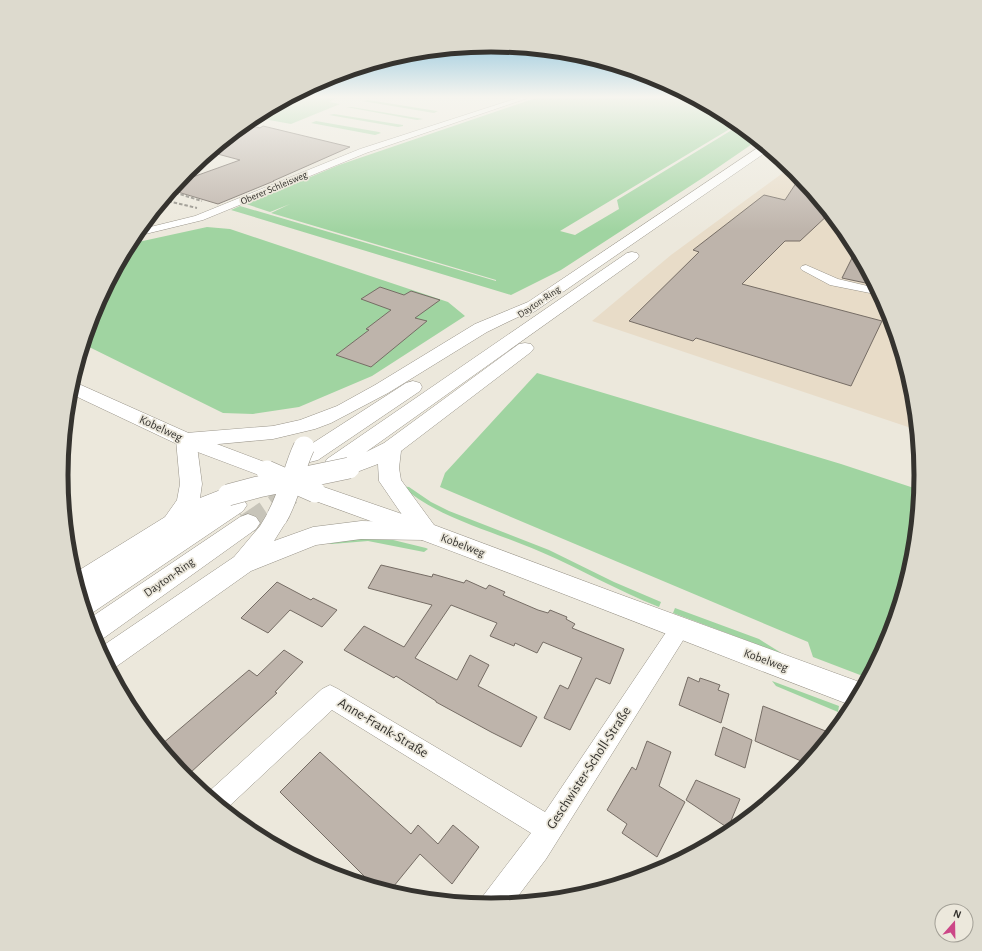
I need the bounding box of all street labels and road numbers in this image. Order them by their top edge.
street label: Oberer Schleisweg [239,169,309,207]
street label: Dayton-Ring [516,284,562,320]
street label: Kobelweg [138,413,185,443]
street label: Kobelweg [439,531,487,559]
street label: Dayton-Ring [141,555,197,600]
street label: Kobelweg [742,646,790,674]
street label: Anne-Frank-Straße [335,696,431,760]
street label: Geschwister-Scholl-Straße [544,704,634,832]

